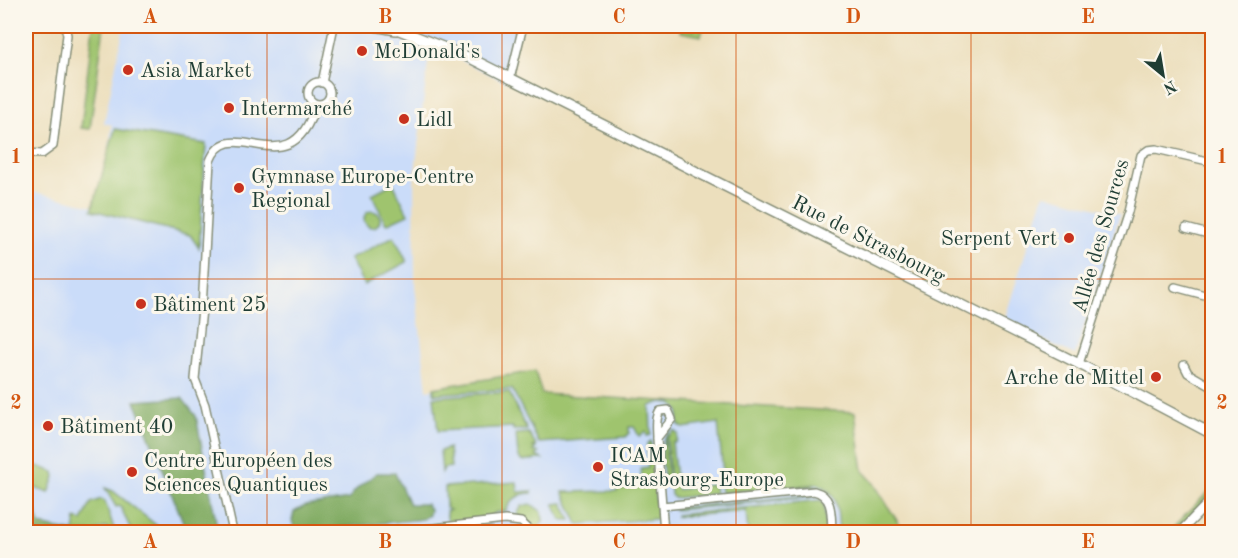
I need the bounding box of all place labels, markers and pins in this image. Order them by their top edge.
place label: McDonald's [374,42,480,63]
marker: McDonald's [355,44,369,58]
place label: Asia Market [140,61,252,82]
marker: Asia Market [121,63,135,77]
place label: Intermarché [241,99,352,120]
marker: Intermarché [222,101,236,115]
place label: Lidl [416,110,453,131]
marker: Lidl [397,112,411,126]
place label: Gymnase Europe-Centre Regional [251,167,474,212]
marker: Gymnase Europe-Centre Regional [232,181,246,195]
place label: Serpent Vert [941,229,1057,250]
marker: Serpent Vert [1062,231,1076,245]
place label: Bâtiment 25 [153,295,266,316]
marker: Bâtiment 25 [134,297,148,311]
place label: Arche de Mittel [1003,368,1144,389]
marker: Arche de Mittel [1149,370,1163,384]
place label: Bâtiment 40 [60,417,173,438]
marker: Bâtiment 40 [41,419,55,433]
place label: ICAM Strasbourg-Europe [610,446,784,491]
place label: Centre Européen des Sciences Quantiques [144,451,332,496]
marker: ICAM Strasbourg-Europe [591,460,605,474]
marker: Centre Européen des Sciences Quantiques [125,465,139,479]

